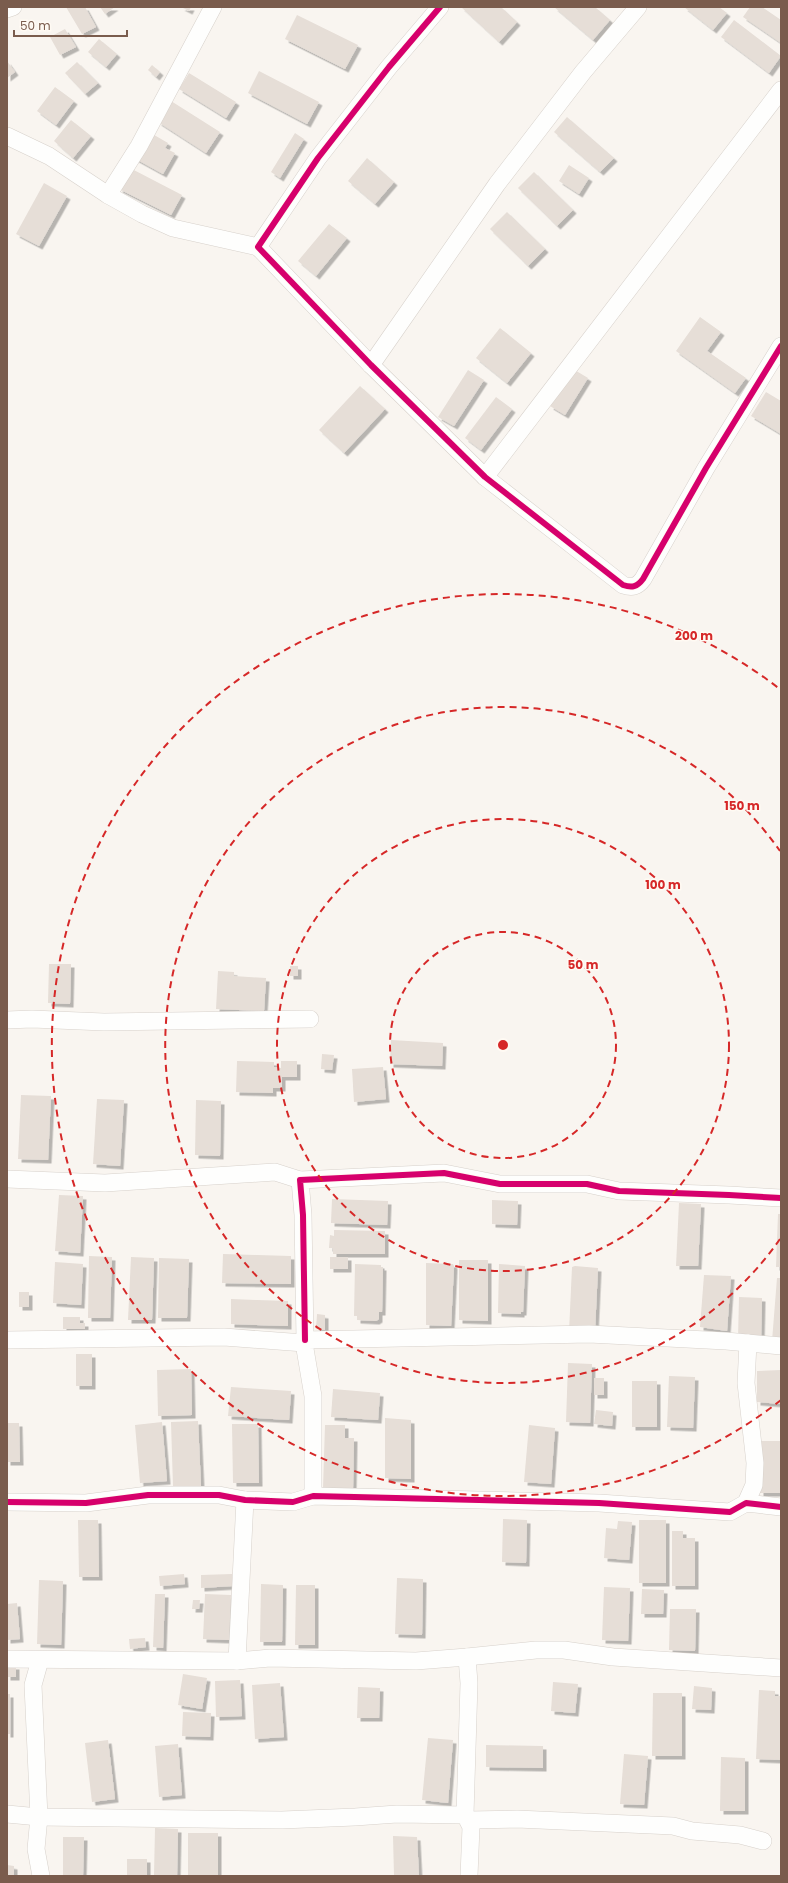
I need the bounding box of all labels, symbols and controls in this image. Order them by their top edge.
scale bar [14,12,127,38]
text: 50 m [20,17,51,34]
text: 200 m [675,627,713,644]
text: 150 m [724,797,760,814]
text: 100 m [645,876,681,893]
text: 50 m [568,956,599,973]
centre of rings [496,1038,510,1052]

